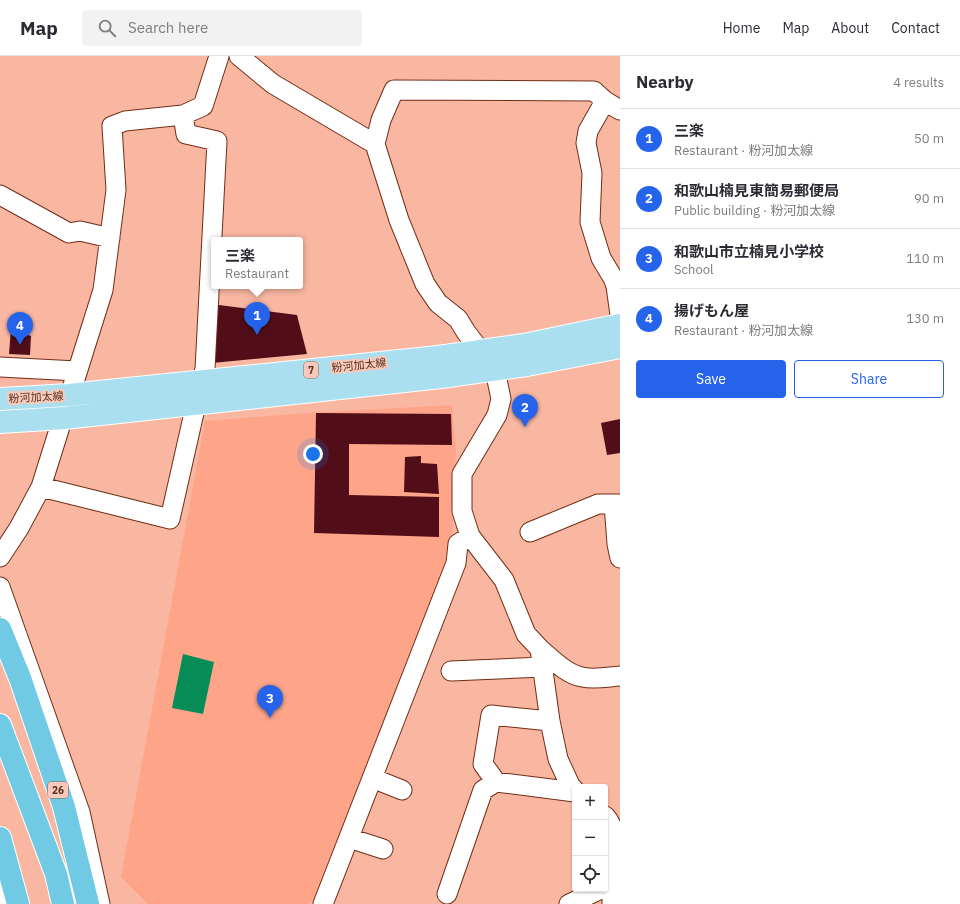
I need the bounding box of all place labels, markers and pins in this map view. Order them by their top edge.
pin: 1 [244,302,270,335]
pin: 4 [7,312,33,345]
pin: 2 [512,394,538,427]
pin: 3 [257,685,283,718]

